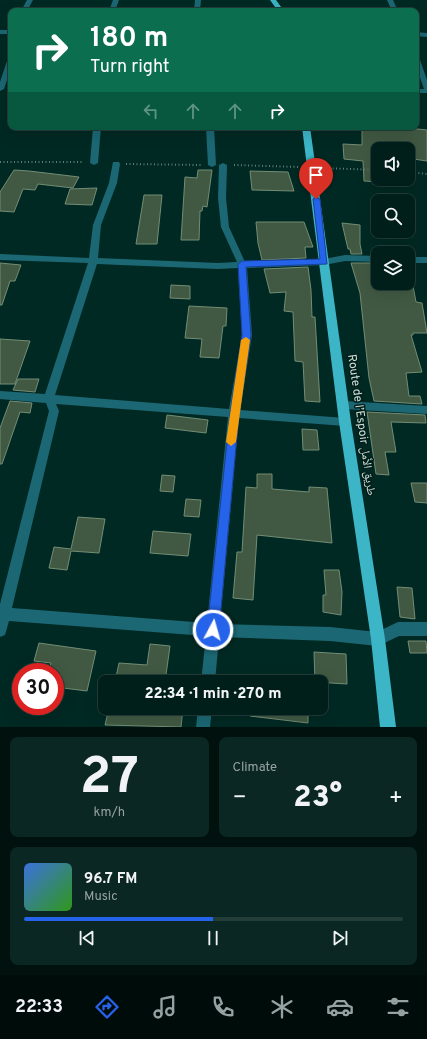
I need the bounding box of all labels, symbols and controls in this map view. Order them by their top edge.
text: 180 m [90,21,168,57]
icon: right [24,24,76,76]
text: Turn right [90,56,170,79]
icon: left [140,100,162,122]
icon: ahead [182,100,204,122]
icon: ahead [224,100,246,122]
icon: right [266,100,288,122]
map controls [371,142,415,290]
button: sound [371,142,415,186]
pin [299,158,333,199]
icon: arrive [305,164,327,186]
button: search [371,194,415,238]
button: layers [371,246,415,290]
street label: Route de l’Espoir طريق الأمل [343,353,379,497]
position arrow [192,609,234,651]
speed limit sign: 30 [12,663,64,715]
text: 22:34 · 1 min · 270 m [144,685,282,704]
text: 27 [80,746,139,812]
text: Climate [233,760,277,776]
text: 23° [293,780,342,817]
text: − [233,785,247,812]
text: + [389,785,403,812]
text: km/h [93,805,125,821]
text: 96.7 FM [84,870,137,889]
text: Music [84,889,118,905]
icon: previous [76,927,98,949]
icon: pause [202,927,224,949]
icon: next [329,927,351,949]
icon: directions [93,993,121,1021]
icon: music [151,993,179,1021]
icon: phone [209,993,237,1021]
icon: climate [268,993,296,1021]
icon: car [326,993,354,1021]
icon: filters [384,993,412,1021]
text: 22:33 [15,996,63,1019]

